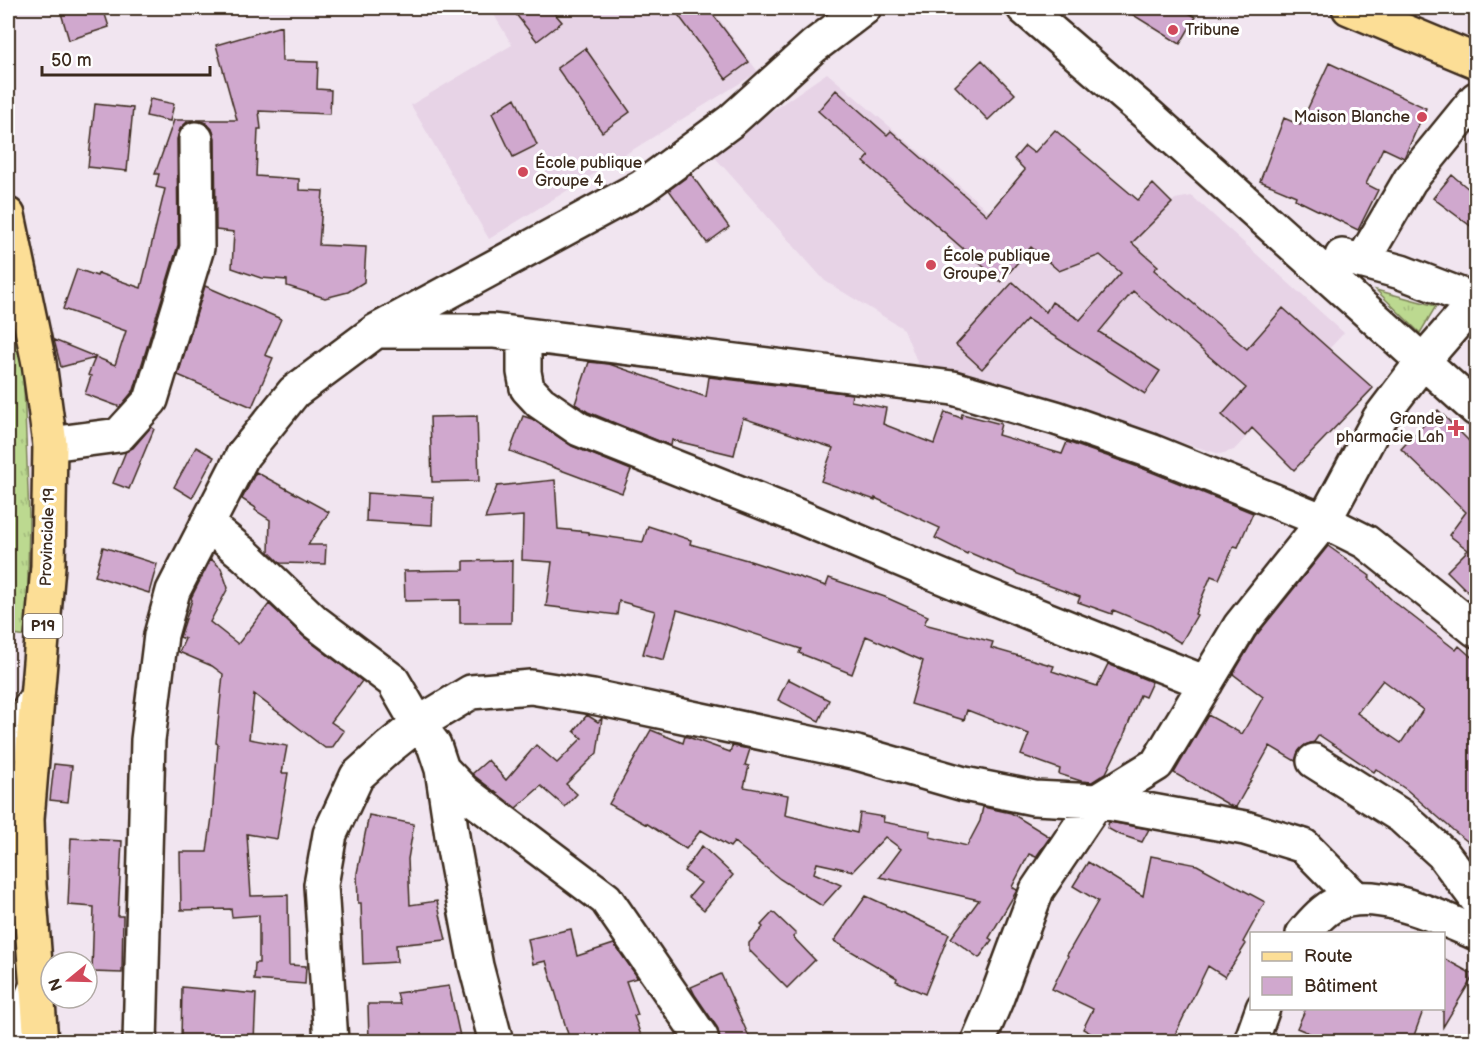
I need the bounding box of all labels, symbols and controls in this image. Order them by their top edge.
place label: Tribune [1185,21,1240,40]
marker: Tribune [1166,23,1180,37]
scale bar [42,39,210,77]
text: 50 m [51,50,92,71]
place label: Maison Blanche [1294,108,1411,127]
marker: Maison Blanche [1415,110,1429,124]
place label: École publique Groupe 4 [535,152,643,191]
marker: École publique Groupe 4 [516,165,530,179]
place label: École publique Groupe 7 [943,245,1051,284]
marker: École publique Groupe 7 [924,258,938,272]
place label: Grande pharmacie Lah [1336,410,1445,447]
marker: Grande pharmacie Lah [1449,421,1463,435]
street label: Provinciale 19 [37,487,59,587]
road number: P19 [24,614,63,638]
legend [1250,932,1445,1010]
text: Route [1304,946,1353,967]
north arrow [39,950,99,1010]
text: N [45,976,67,993]
text: Bâtiment [1304,976,1378,997]

